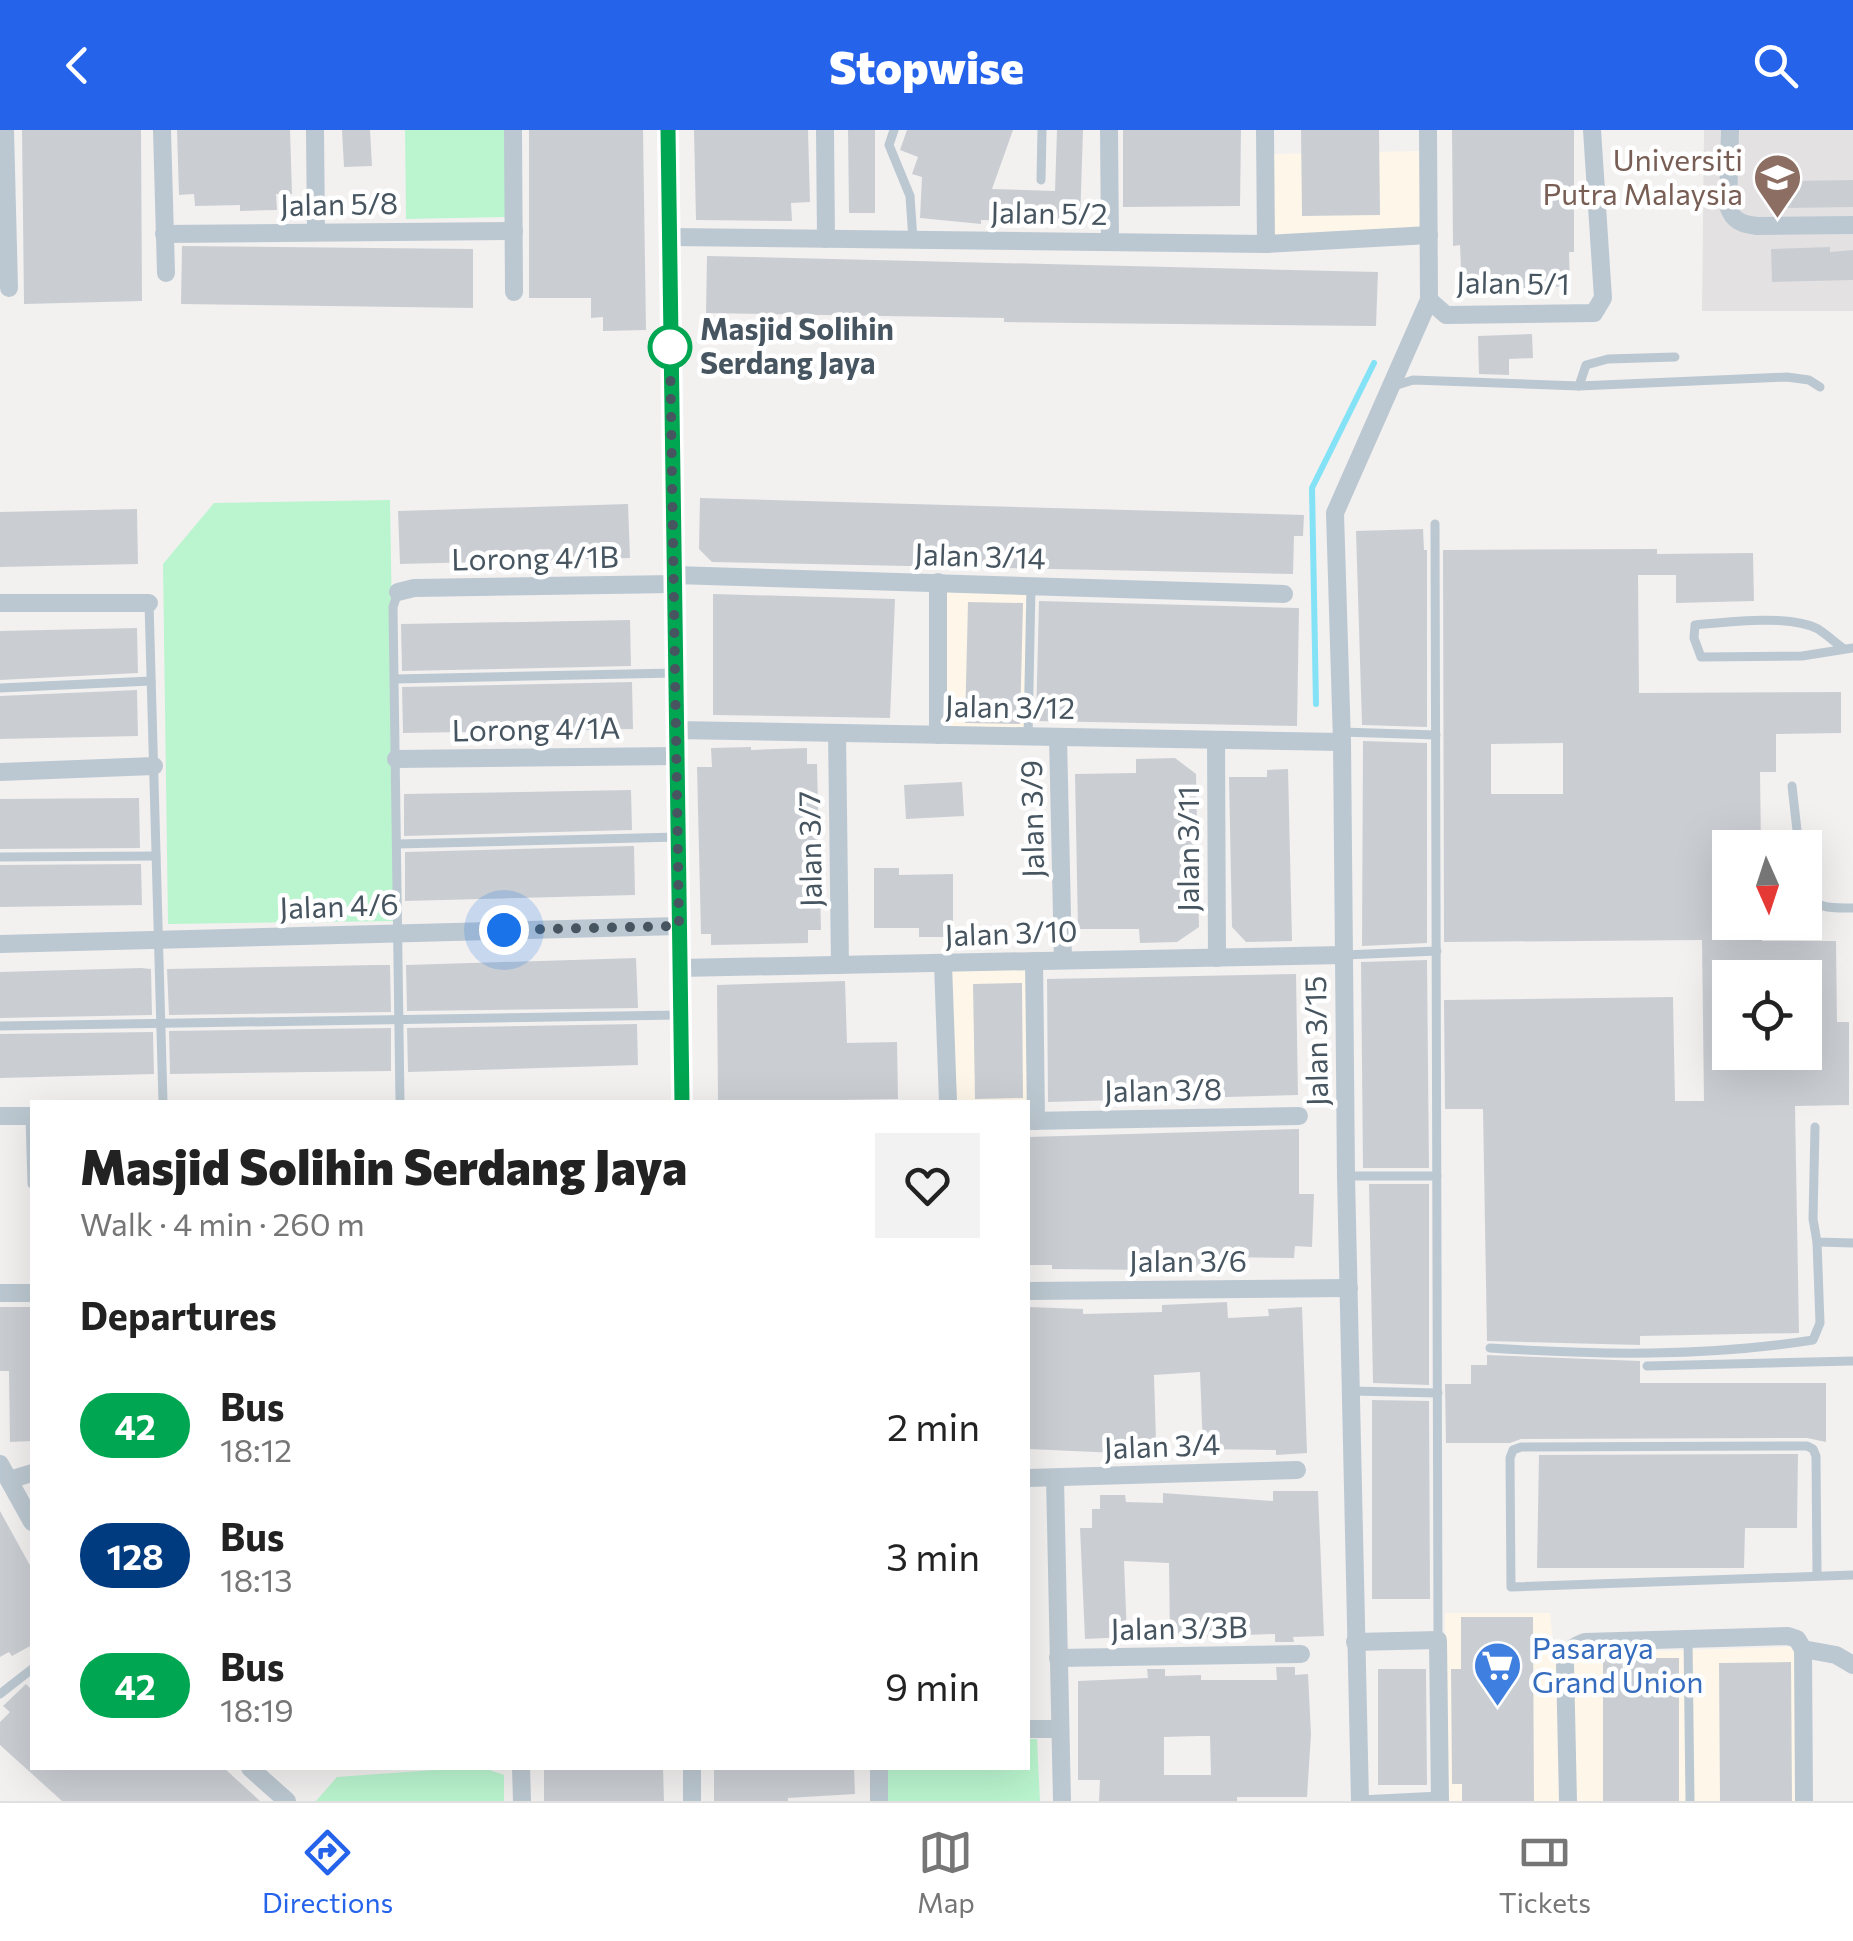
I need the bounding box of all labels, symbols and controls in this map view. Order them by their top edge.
icon: back [50,38,105,93]
text: Stopwise [829,38,1024,93]
icon: search [1748,38,1803,93]
place label: Universiti Putra Malaysia [1543,140,1743,211]
school or university icon: Universiti Putra Malaysia [1752,152,1804,220]
street label: Jalan 5/8 [280,183,398,222]
street label: Jalan 5/2 [990,192,1108,231]
street label: Jalan 5/1 [1456,262,1570,301]
place label: Masjid Solihin Serdang Jaya [700,309,894,380]
marker: Masjid Solihin Serdang Jaya [649,326,691,368]
street label: Jalan 3/14 [914,534,1046,575]
street label: Lorong 4/1B [451,537,619,576]
street label: Jalan 3/12 [945,686,1075,725]
street label: Lorong 4/1A [451,708,621,747]
street label: Jalan 3/9 [1011,760,1050,878]
street label: Jalan 3/11 [1168,786,1205,912]
street label: Jalan 3/7 [789,791,828,908]
north arrow [1712,830,1822,940]
map controls [1712,830,1822,1070]
street label: Jalan 4/6 [279,884,399,925]
your location [479,905,529,955]
street label: Jalan 3/10 [944,911,1078,952]
button: locate [1712,960,1822,1070]
street label: Jalan 3/15 [1295,975,1334,1107]
street label: Jalan 3/8 [1104,1069,1222,1108]
button: heart [875,1133,980,1238]
text: Masjid Solihin Serdang Jaya [80,1136,687,1195]
text: Walk · 4 min · 260 m [80,1203,365,1243]
street label: Jalan 3/6 [1129,1241,1247,1278]
text: Departures [80,1291,277,1338]
text: Bus [220,1382,285,1429]
text: 2 min [887,1402,980,1449]
text: 42 [114,1404,156,1447]
street label: Jalan 3/4 [1103,1424,1221,1465]
text: 18:12 [220,1429,292,1469]
text: Bus [220,1512,285,1559]
text: 3 min [886,1532,980,1579]
text: 128 [106,1534,164,1577]
text: 18:13 [220,1559,293,1599]
street label: Jalan 3/3B [1110,1607,1248,1646]
place label: Pasaraya Grand Union [1532,1628,1704,1699]
supermarket icon: Pasaraya Grand Union [1471,1640,1523,1708]
text: Bus [220,1642,285,1689]
text: 9 min [885,1662,980,1709]
text: 42 [114,1664,156,1707]
text: 18:19 [220,1689,294,1729]
tab: Directions [262,1825,393,1919]
tab: Map [917,1825,975,1919]
tab: Tickets [1499,1825,1591,1919]

